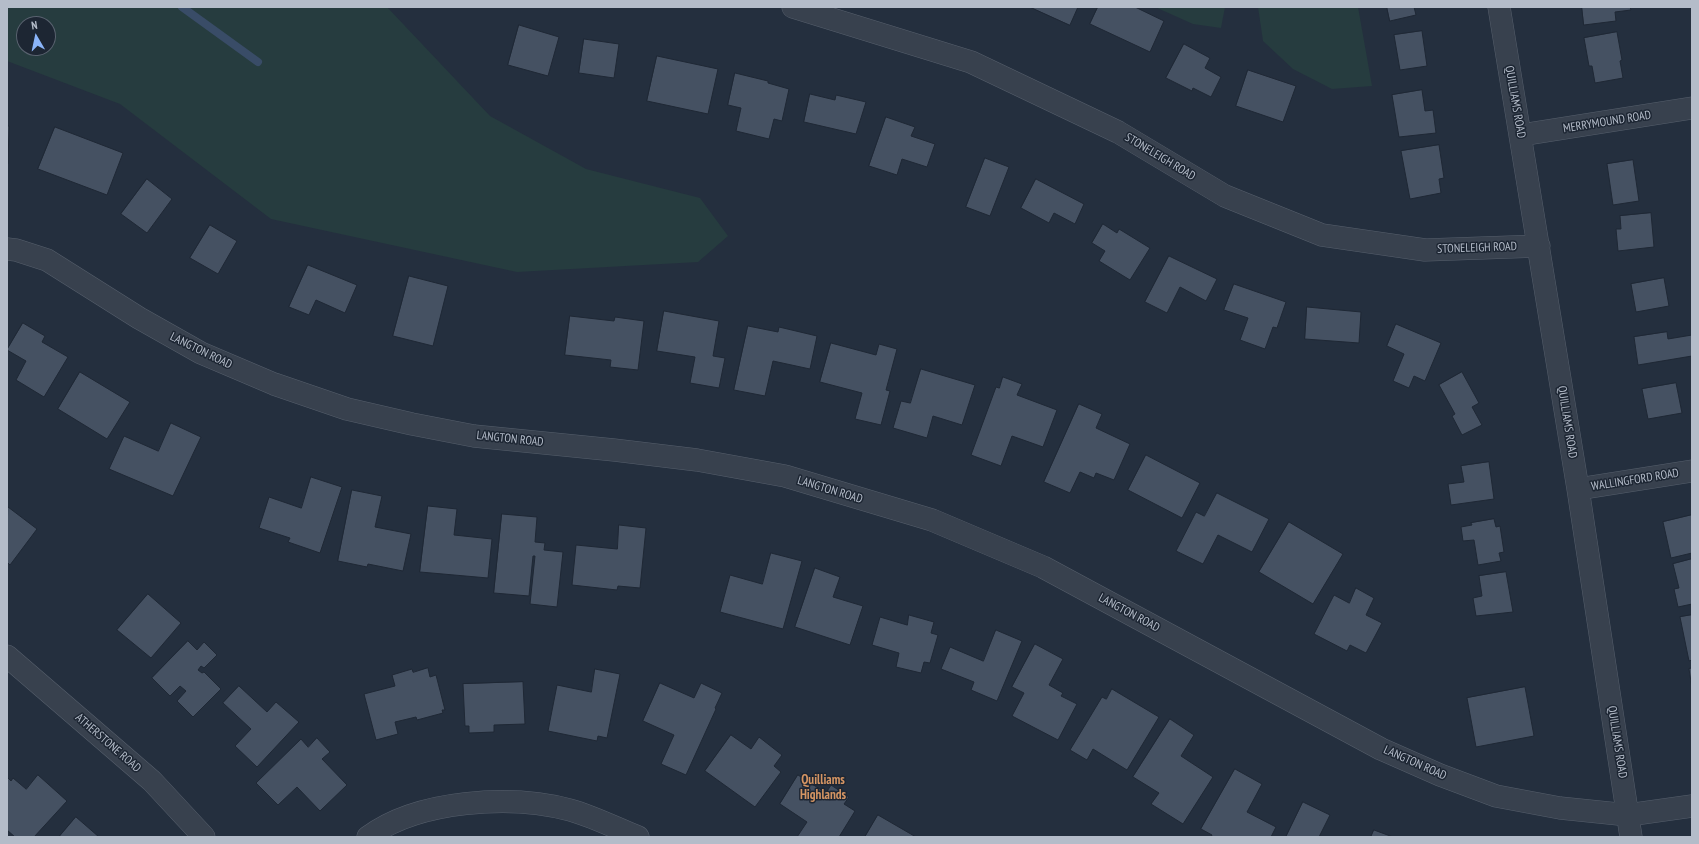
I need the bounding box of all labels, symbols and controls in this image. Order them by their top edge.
north arrow [16,16,56,56]
text: N [30,18,38,33]
street label: QUILLIAMS ROAD [1502,65,1528,139]
street label: MERRYMOUND ROAD [1562,108,1652,136]
street label: STONELEIGH ROAD [1122,130,1198,184]
street label: STONELEIGH ROAD [1437,239,1517,257]
street label: LANGTON ROAD [168,330,234,372]
street label: QUILLIAMS ROAD [1554,385,1580,459]
street label: LANGTON ROAD [476,428,544,450]
street label: WALLINGFORD ROAD [1590,466,1680,494]
street label: LANGTON ROAD [796,473,864,507]
street label: LANGTON ROAD [1096,591,1162,635]
street label: QUILLIAMS ROAD [1604,705,1630,779]
street label: ATHERSTONE ROAD [72,711,144,775]
street label: LANGTON ROAD [1381,743,1449,783]
district label: Quilliams Highlands [800,772,846,803]

